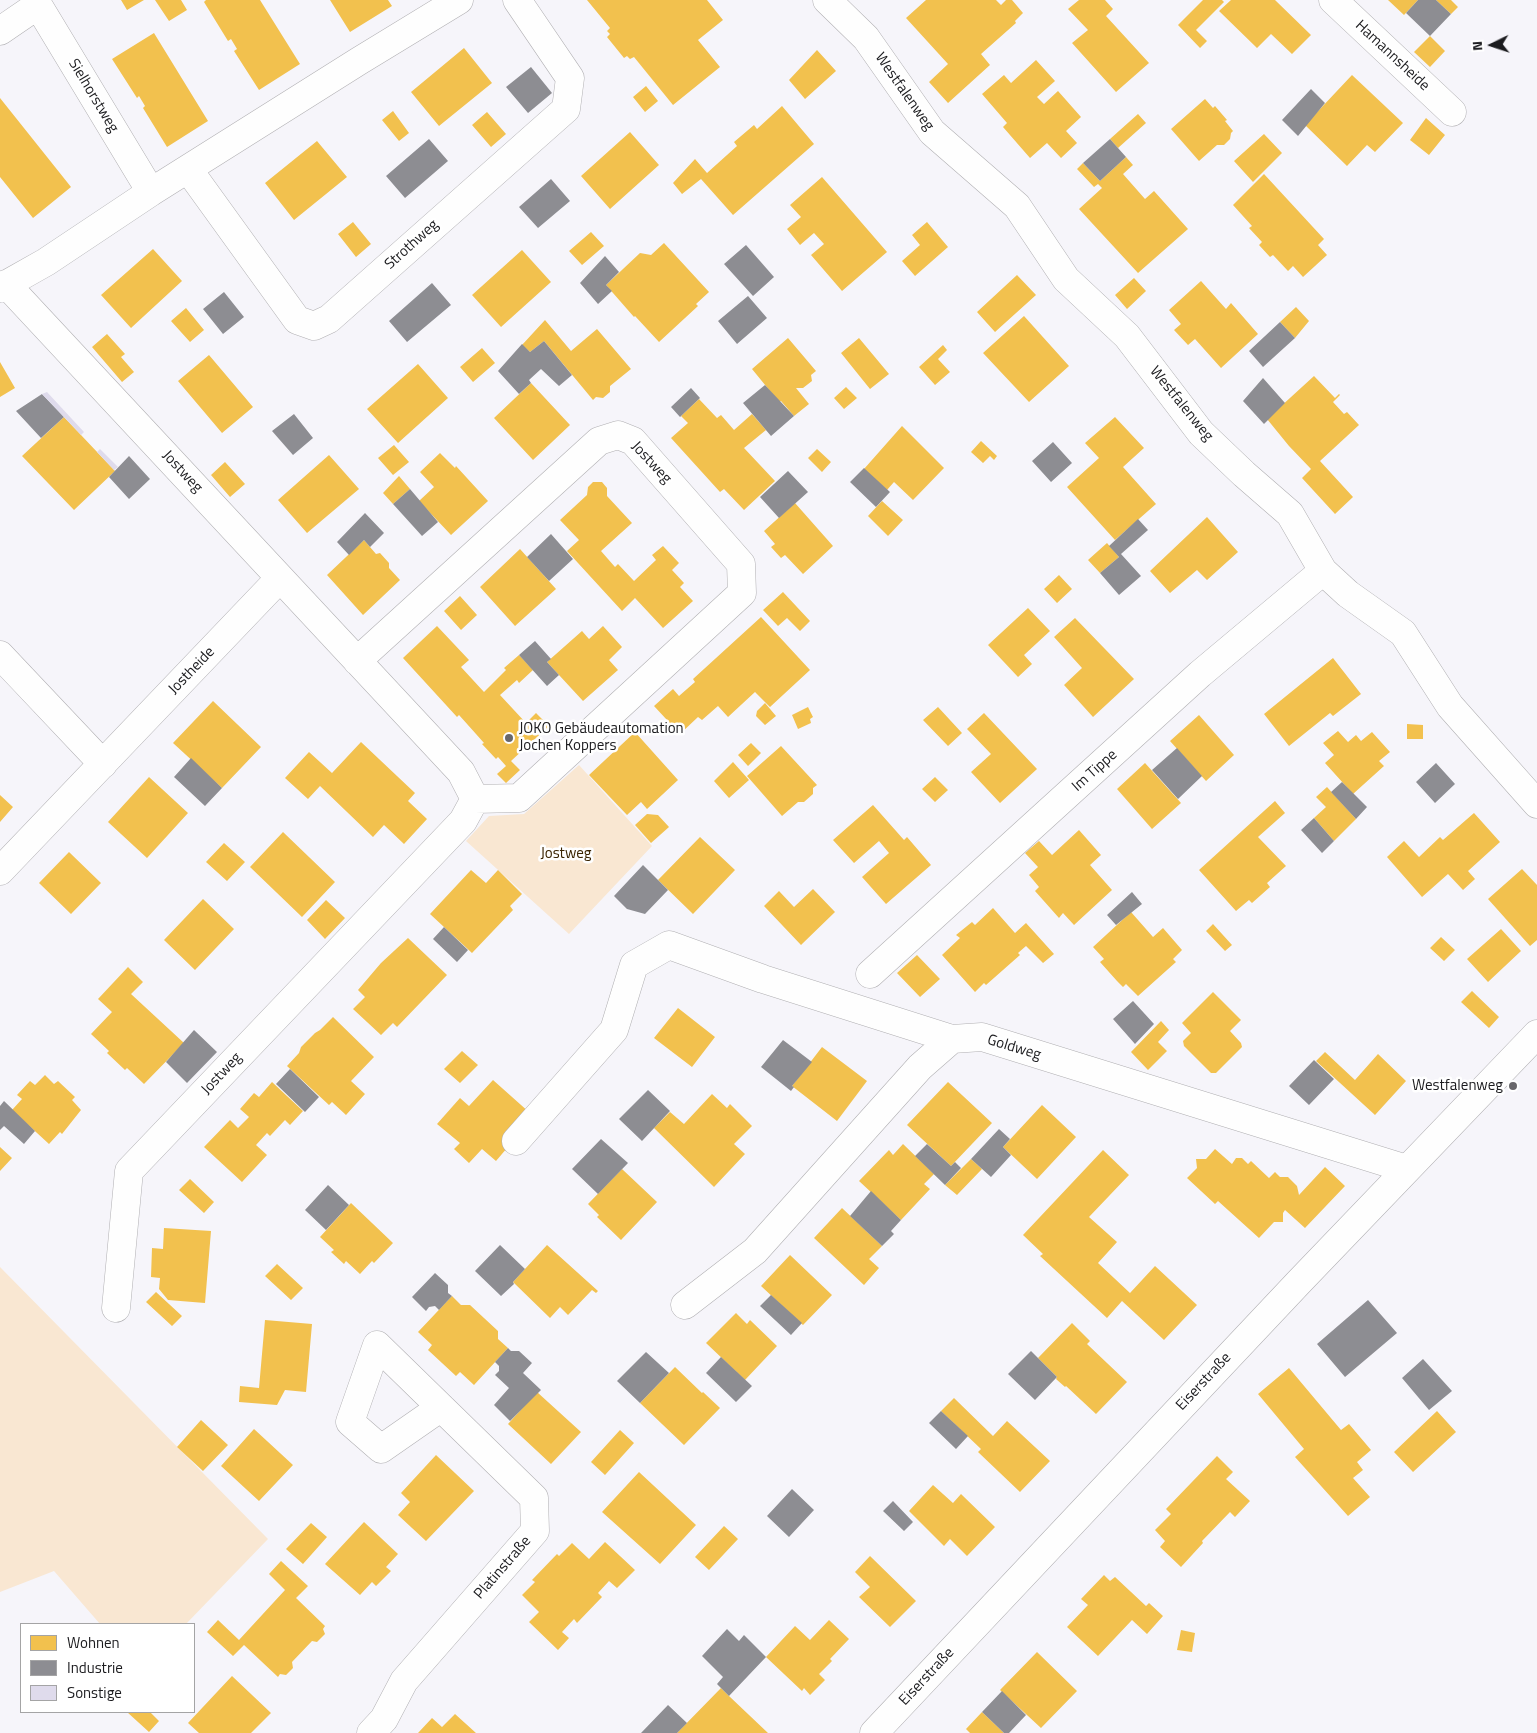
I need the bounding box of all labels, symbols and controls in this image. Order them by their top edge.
street label: Hamannsheide [1351,17,1433,95]
north arrow [1467,20,1517,70]
text: N [1466,41,1487,52]
street label: Westfalenweg [871,50,937,134]
street label: Sielhorstweg [64,56,122,136]
street label: Strothweg [381,216,443,274]
street label: Westfalenweg [1145,363,1217,445]
street label: Jostweg [627,438,675,488]
street label: Jostweg [158,447,206,497]
street label: Jostheide [165,644,219,698]
place label: JOKO Gebäudeautomation Jochen Koppers [519,720,684,755]
marker: JOKO Gebäudeautomation Jochen Koppers [503,732,515,744]
street label: Im Tippe [1069,746,1121,796]
park label: Jostweg [540,845,592,863]
street label: Goldweg [985,1031,1043,1065]
street label: Jostweg [198,1049,246,1099]
place label: Westfalenweg [1412,1077,1503,1095]
marker: Westfalenweg [1507,1080,1519,1092]
street label: Eiserstraße [1173,1349,1235,1415]
street label: Platinstraße [471,1533,535,1603]
legend [20,1623,195,1713]
text: Wohnen [67,1631,120,1654]
street label: Eiserstraße [896,1644,958,1710]
text: Industrie [67,1656,123,1679]
text: Sonstige [67,1681,122,1704]

